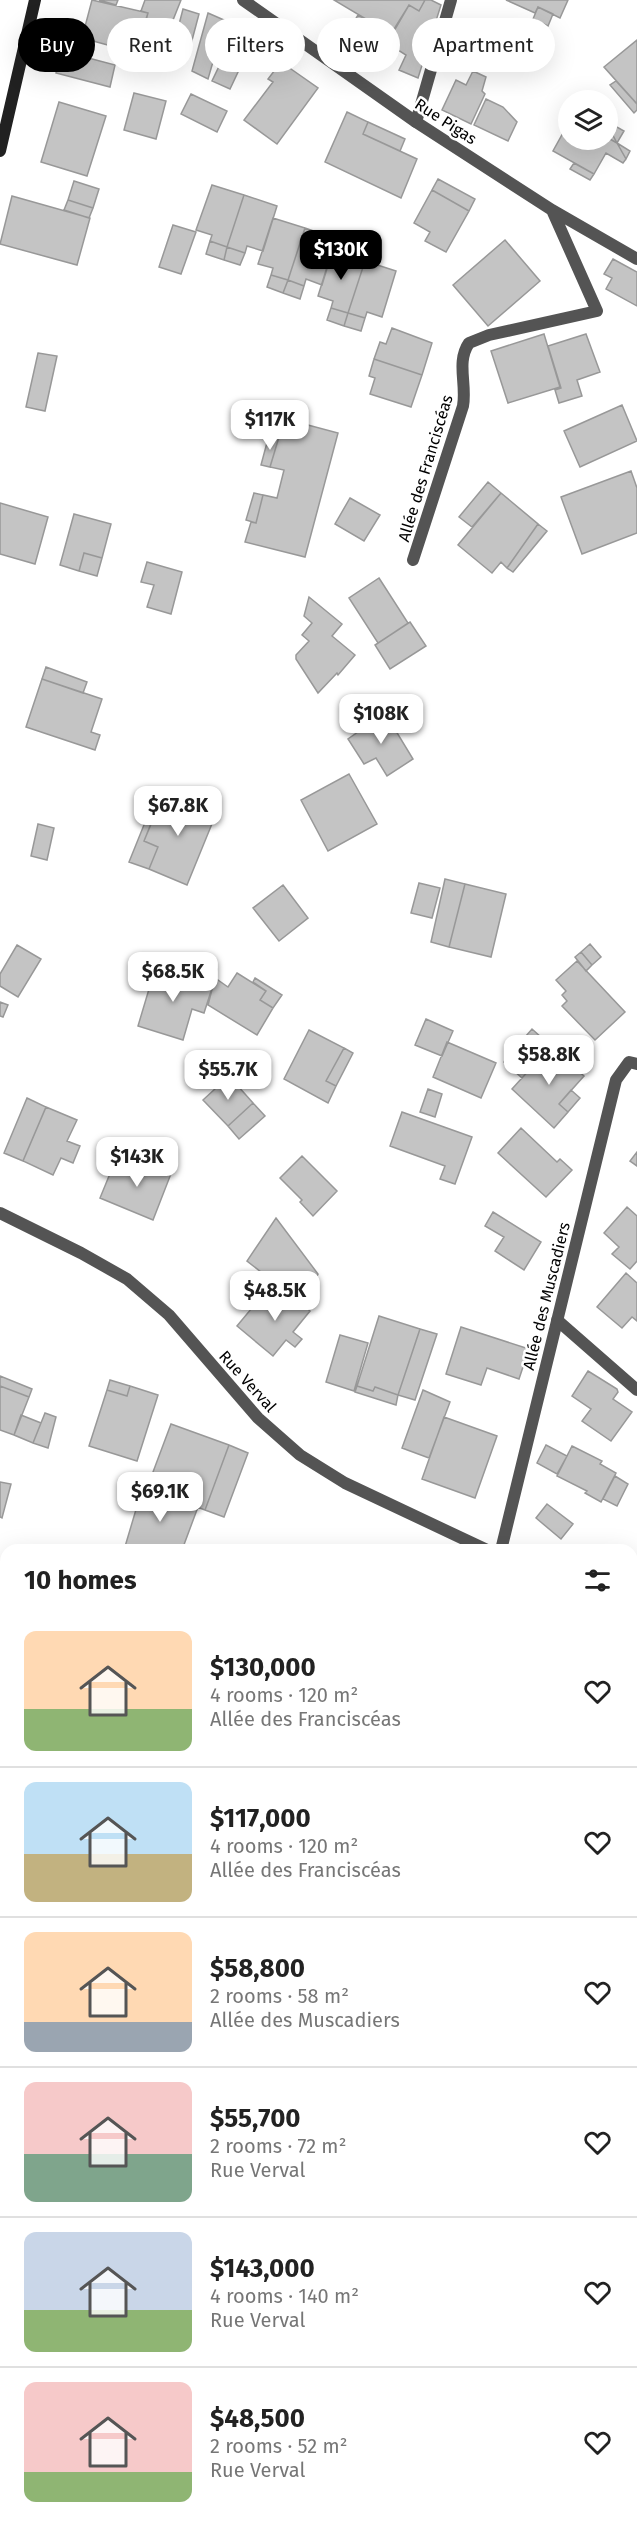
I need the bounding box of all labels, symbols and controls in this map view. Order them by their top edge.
chip: Buy [18,18,95,72]
chip: Rent [107,18,193,72]
chip: Filters [205,18,305,72]
chip: New [317,18,400,72]
chip: Apartment [412,18,555,72]
map controls [558,90,618,150]
button: layers [558,90,618,150]
street label: Rue Pigas [411,94,480,148]
pin: $130K [299,230,383,281]
text: $130K [314,237,368,261]
street label: Allée des Franciscéas [394,392,457,544]
pin: $117K [228,400,312,451]
text: $117K [245,407,295,431]
pin: $108K [339,694,423,745]
text: $108K [353,701,409,725]
pin: $67.8K [129,786,227,837]
text: $67.8K [148,793,208,817]
pin: $68.5K [124,952,222,1003]
text: $68.5K [142,959,204,983]
pin: $58.8K [500,1035,598,1086]
text: $58.8K [518,1042,580,1066]
pin: $55.7K [179,1050,277,1101]
text: $55.7K [198,1057,258,1081]
pin: $143K [95,1137,179,1188]
text: $143K [110,1144,164,1168]
street label: Allée des Muscadiers [519,1220,574,1372]
pin: $48.5K [226,1271,324,1322]
text: $48.5K [244,1278,306,1302]
street label: Rue Verval [215,1347,280,1416]
pin: $69.1K [111,1472,209,1523]
text: $69.1K [131,1479,189,1503]
icon: filters [581,1564,614,1597]
text: 10 homes [24,1565,137,1596]
text: $130,000 [210,1652,316,1683]
icon: home [72,1655,144,1727]
icon: heart [581,1675,614,1708]
text: 4 rooms · 120 m² [210,1683,358,1707]
text: Allée des Franciscéas [210,1707,401,1731]
text: $117,000 [210,1803,311,1834]
icon: home [72,1806,144,1878]
icon: heart [581,1826,614,1859]
text: 4 rooms · 120 m² [210,1834,358,1858]
text: Allée des Franciscéas [210,1858,401,1882]
text: $58,800 [210,1953,305,1984]
icon: home [72,1956,144,2028]
icon: heart [581,1976,614,2009]
text: 2 rooms · 58 m² [210,1984,349,2008]
text: Allée des Muscadiers [210,2008,400,2032]
text: $55,700 [210,2103,301,2134]
icon: home [72,2106,144,2178]
icon: heart [581,2126,614,2159]
text: 2 rooms · 72 m² [210,2134,346,2158]
text: Rue Verval [210,2158,305,2182]
text: $143,000 [210,2253,315,2284]
icon: home [72,2256,144,2328]
icon: heart [581,2276,614,2309]
text: 4 rooms · 140 m² [210,2284,359,2308]
text: Rue Verval [210,2308,305,2332]
text: $48,500 [210,2403,305,2434]
icon: home [72,2406,144,2478]
icon: heart [581,2426,614,2459]
text: 2 rooms · 52 m² [210,2434,348,2458]
text: Rue Verval [210,2458,305,2482]

